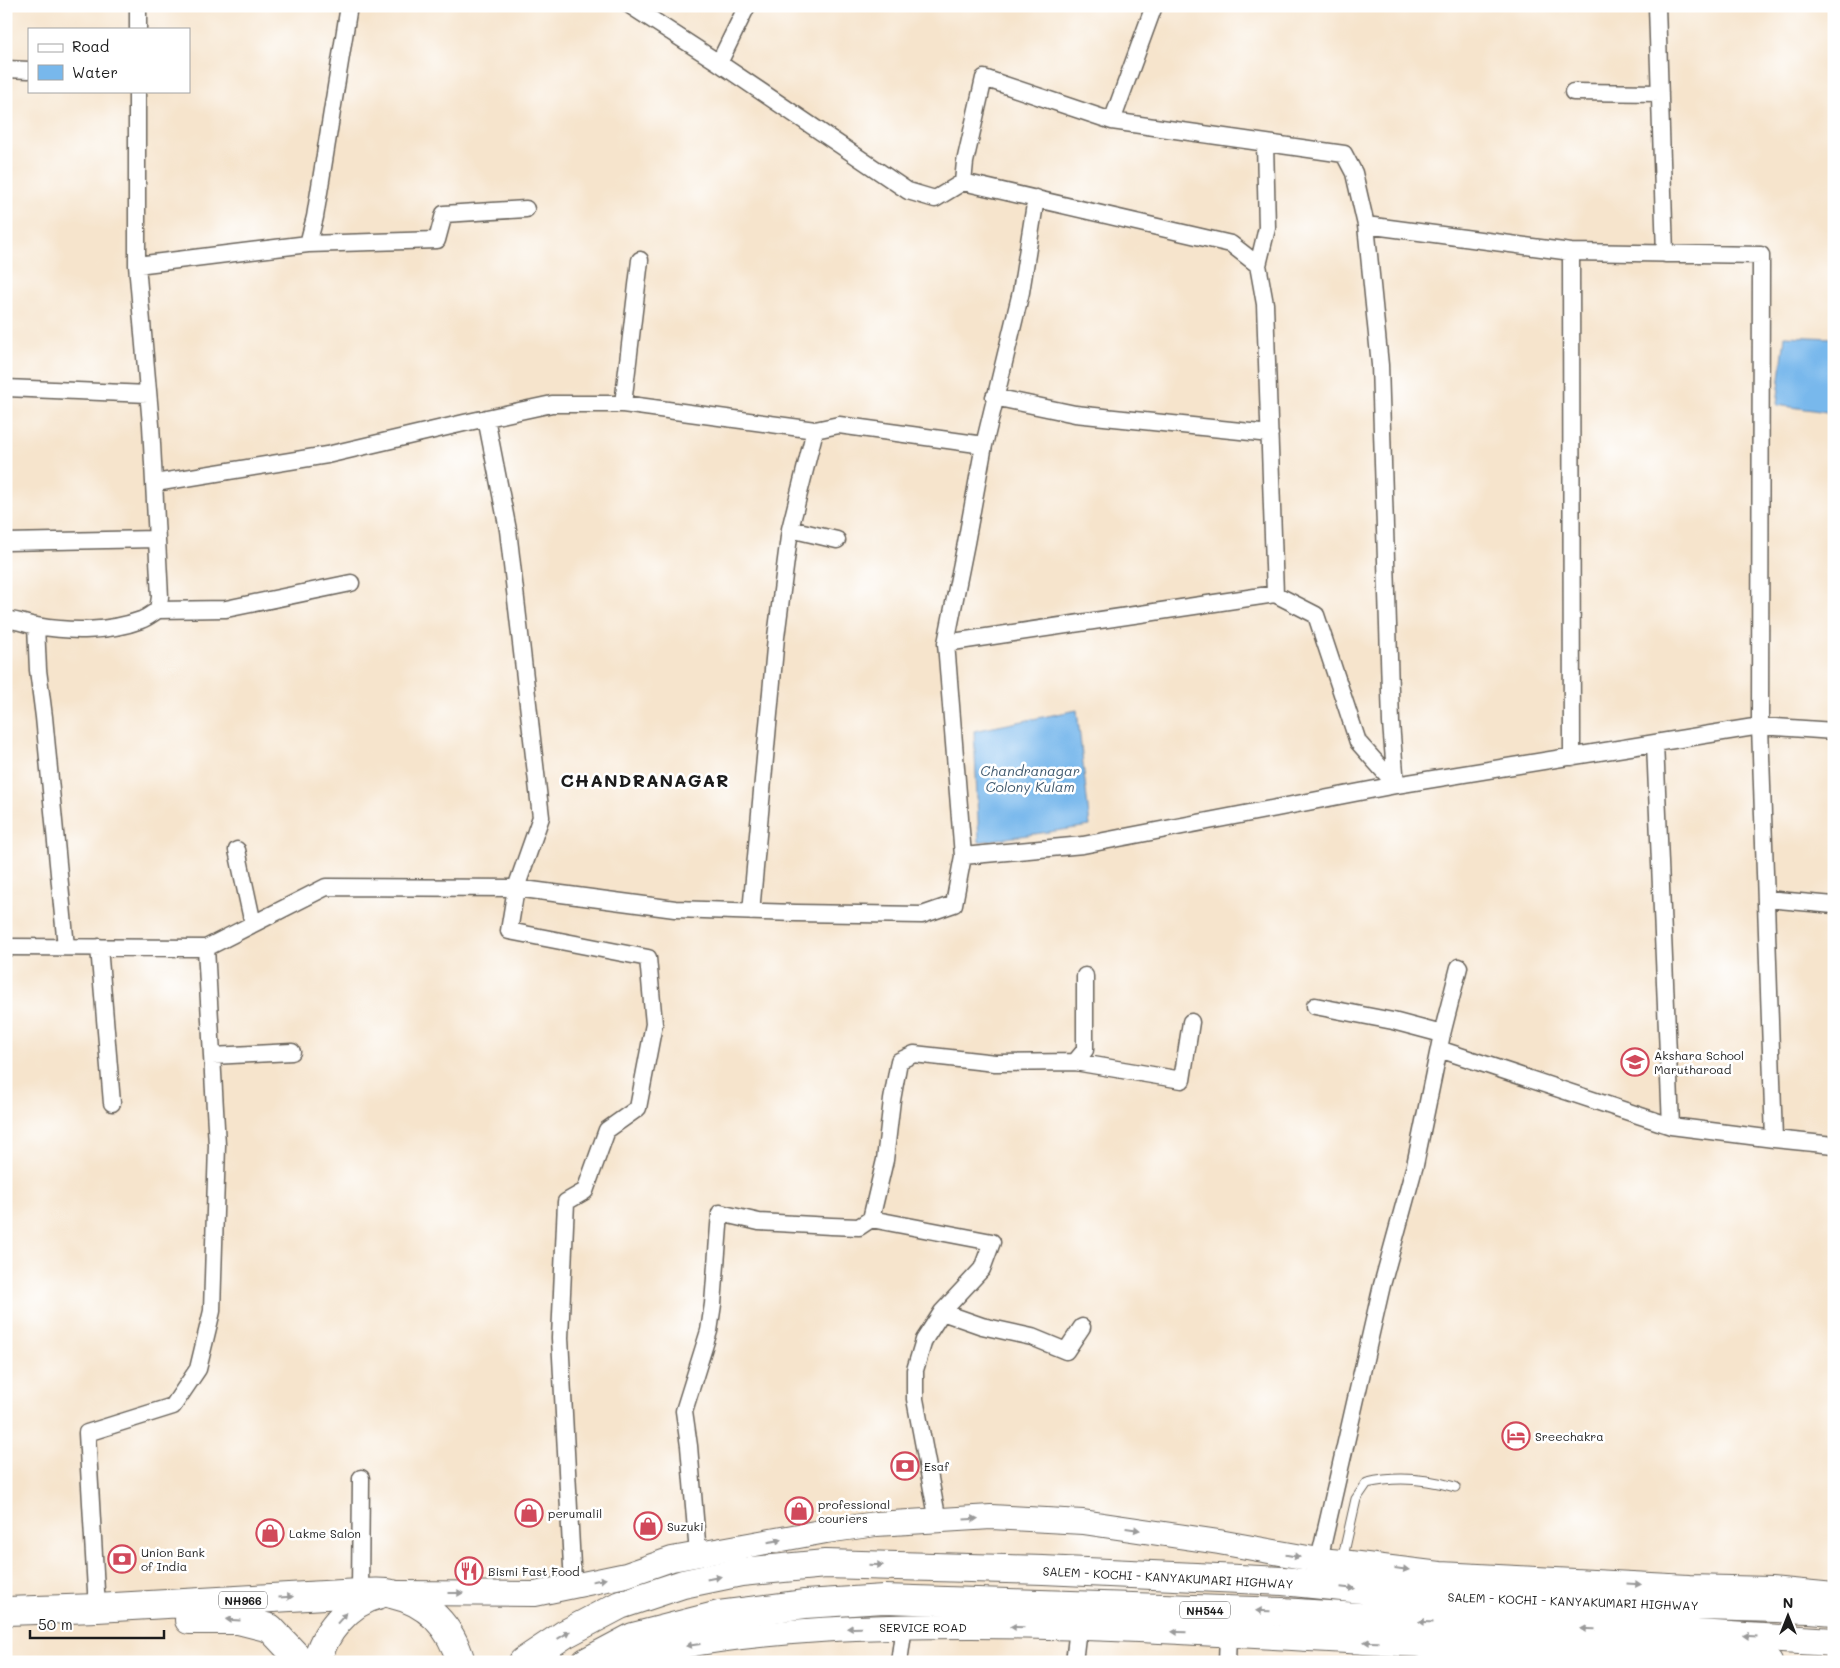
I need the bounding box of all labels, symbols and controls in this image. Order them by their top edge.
legend [28,28,190,92]
text: Road [72,36,109,56]
text: Water [72,62,118,82]
water label: Chandranagar Colony Kulam [980,761,1080,796]
district label: CHANDRANAGAR [560,768,730,792]
school or university icon: Akshara School Marutharoad [1620,1047,1650,1077]
place label: Akshara School Marutharoad [1654,1047,1744,1077]
hotel icon: Sreechakra [1501,1421,1531,1451]
place label: Sreechakra [1535,1428,1604,1444]
bank icon: Esaf [890,1451,920,1481]
place label: Esaf [924,1458,949,1474]
shop icon: professional couriers [784,1496,814,1526]
place label: professional couriers [818,1496,890,1526]
shop icon: perumalil [514,1498,544,1528]
place label: perumalil [548,1505,602,1521]
shop icon: Suzuki [633,1511,663,1541]
one-way arrow [963,1515,979,1523]
shop icon: Lakme Salon [255,1518,285,1548]
place label: Suzuki [667,1518,704,1534]
place label: Lakme Salon [289,1525,361,1541]
one-way arrow [1125,1525,1141,1533]
one-way arrow [768,1536,784,1544]
bank icon: Union Bank of India [107,1544,137,1574]
place label: Union Bank of India [141,1544,205,1574]
one-way arrow [1285,1553,1301,1561]
restaurant icon: Bismi Fast Food [454,1556,484,1586]
one-way arrow [868,1562,884,1570]
street label: SALEM - KOCHI - KANYAKUMARI HIGHWAY [1042,1562,1294,1592]
place label: Bismi Fast Food [488,1563,580,1579]
one-way arrow [1394,1565,1410,1573]
one-way arrow [707,1574,722,1582]
one-way arrow [592,1575,608,1583]
one-way arrow [1626,1580,1642,1588]
one-way arrow [1341,1584,1357,1592]
one-way arrow [448,1589,464,1597]
street label: SALEM - KOCHI - KANYAKUMARI HIGHWAY [1447,1589,1699,1613]
north arrow [1762,1590,1812,1640]
road number: NH966 [219,1592,267,1608]
one-way arrow [278,1593,294,1601]
text: N [1783,1593,1793,1612]
road number: NH544 [1180,1602,1230,1618]
one-way arrow [1255,1607,1271,1615]
scale bar [30,1608,164,1640]
one-way arrow [336,1612,347,1625]
text: 50 m [38,1614,73,1634]
one-way arrow [225,1616,241,1624]
one-way arrow [1417,1618,1433,1626]
street label: SERVICE ROAD [879,1619,967,1635]
one-way arrow [1009,1623,1025,1631]
one-way arrow [846,1624,862,1632]
one-way arrow [1580,1625,1596,1633]
one-way arrow [1171,1628,1187,1636]
one-way arrow [557,1631,570,1640]
one-way arrow [1742,1632,1758,1640]
one-way arrow [1363,1638,1379,1646]
one-way arrow [684,1641,700,1649]

